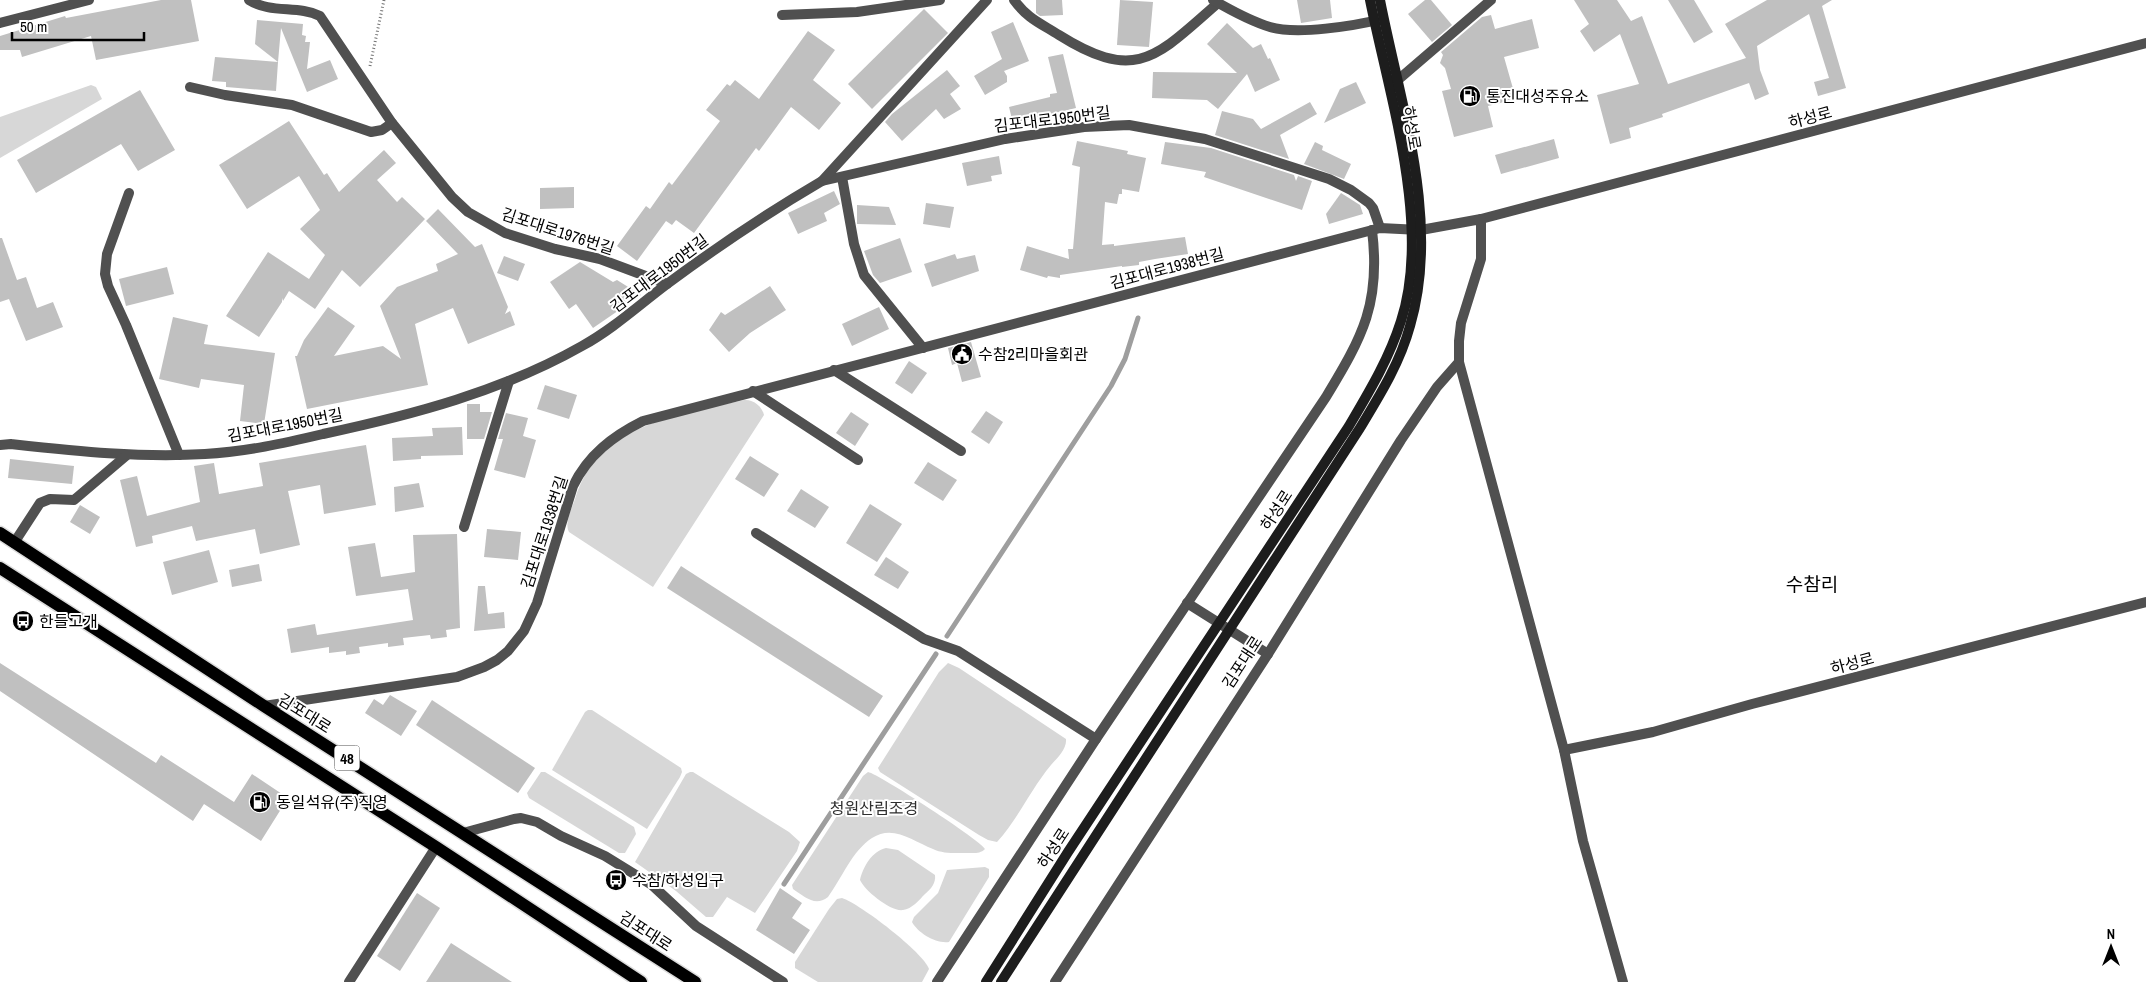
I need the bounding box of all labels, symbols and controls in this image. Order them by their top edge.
scale bar [12,10,145,42]
text: 50 m [20,16,47,37]
fuel station icon: 통진대성주유소 [1458,84,1482,108]
place label: 통진대성주유소 [1486,85,1589,107]
street label: 김포대로1950번길 [992,101,1112,137]
street label: 하성로 [1786,101,1834,133]
street label: 하성로 [1397,104,1427,152]
street label: 김포대로1976번길 [499,202,617,260]
street label: 김포대로1950번길 [605,229,713,317]
street label: 김포대로1938번길 [1107,242,1227,294]
public building icon: 수참2리마을회관 [950,342,974,366]
place label: 수참2리마을회관 [978,343,1089,365]
street label: 김포대로1950번길 [225,403,345,447]
street label: 김포대로1938번길 [515,473,573,591]
street label: 하성로 [1255,485,1297,535]
district label: 수참리 [1786,571,1838,597]
bus stop icon: 한들고개 [11,609,35,633]
place label: 한들고개 [39,610,98,632]
street label: 김포대로 [1217,631,1267,693]
street label: 하성로 [1828,647,1876,679]
street label: 김포대로 [274,688,336,738]
road number: 48 [334,746,360,770]
fuel station icon: 동일석유(주)직영 [248,790,272,814]
place label: 동일석유(주)직영 [276,791,388,813]
park label: 청원산림조경 [830,797,918,819]
street label: 하성로 [1032,823,1074,873]
bus stop icon: 수참/하성입구 [604,868,628,892]
place label: 수참/하성입구 [632,869,724,891]
street label: 김포대로 [615,906,677,956]
north arrow [2086,922,2136,972]
text: N [2107,925,2115,943]

